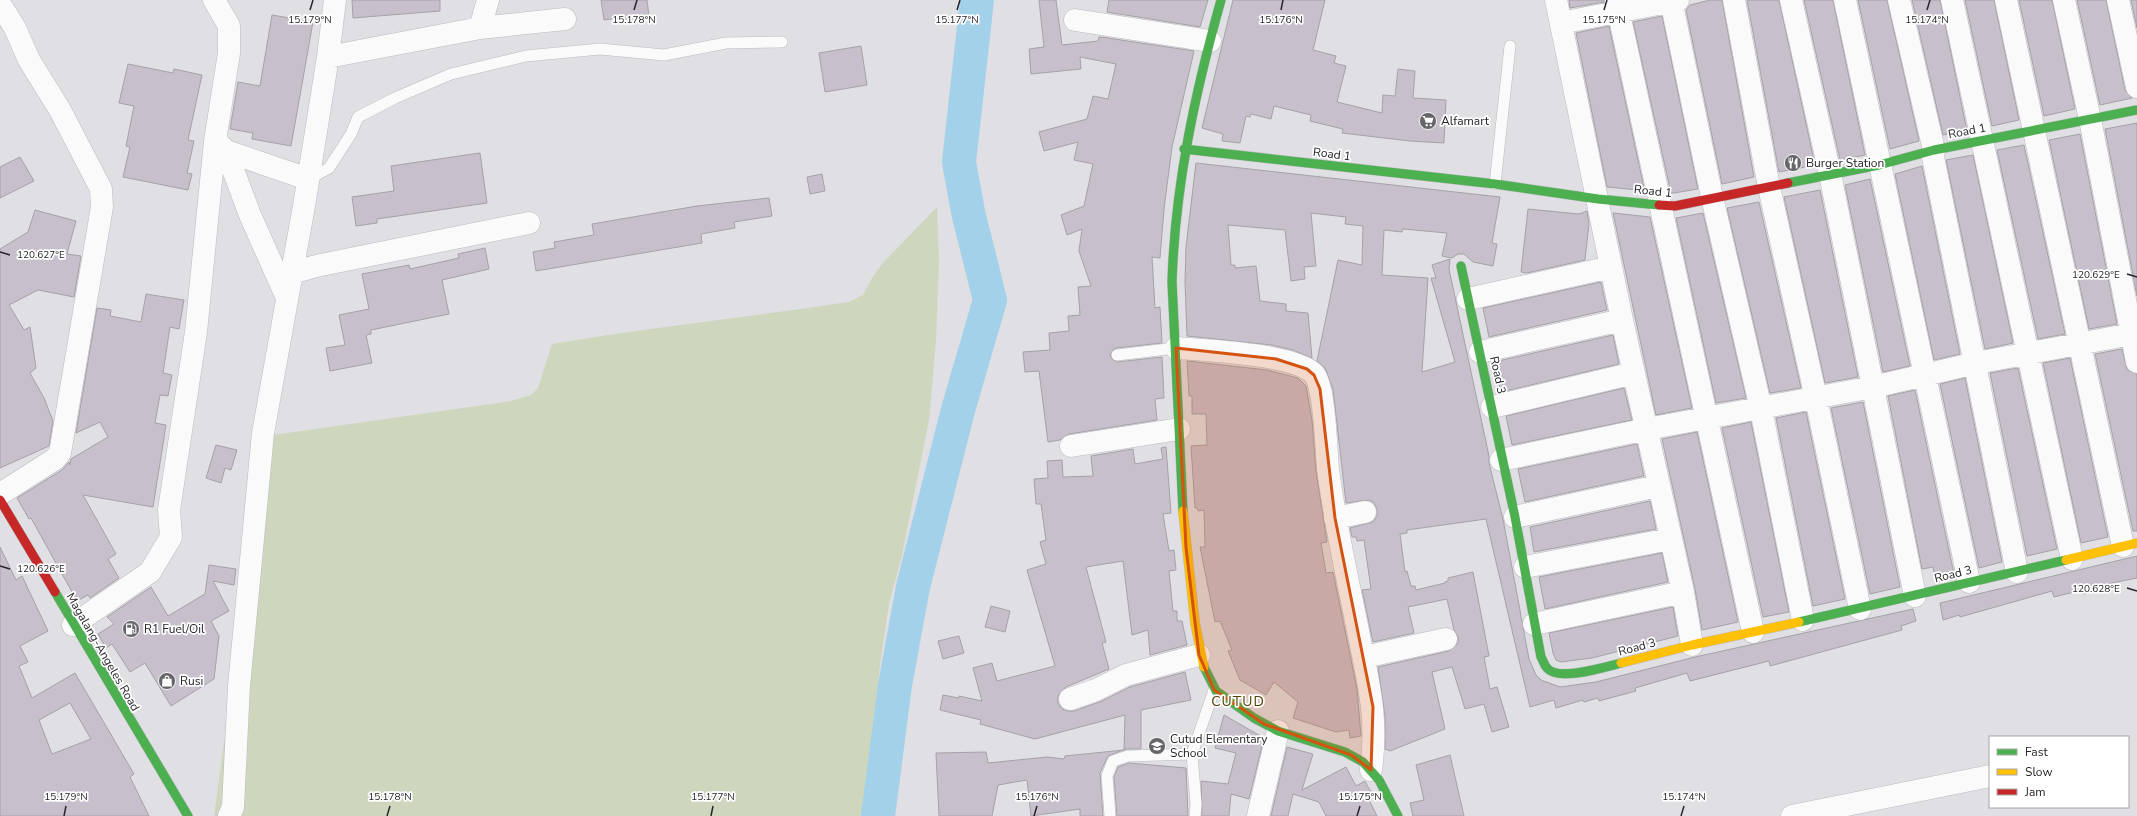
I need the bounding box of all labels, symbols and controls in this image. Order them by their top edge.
text: 15.179°N [288,13,332,27]
text: 15.178°N [612,13,656,27]
text: 15.177°N [935,13,979,27]
text: 15.176°N [1259,13,1303,27]
text: 15.175°N [1582,13,1626,27]
text: 15.174°N [1905,13,1949,27]
supermarket icon: Alfamart [1418,111,1438,131]
place label: Alfamart [1441,113,1490,129]
street label: Road 1 [1947,120,1987,142]
street label: Road 1 [1312,144,1352,164]
restaurant icon: Burger Station [1783,153,1803,173]
place label: Burger Station [1806,155,1884,171]
street label: Road 1 [1633,181,1673,201]
text: 120.627°E [17,248,65,262]
text: 120.629°E [2072,268,2120,282]
street label: Road 3 [1486,355,1510,395]
text: 120.626°E [17,562,65,576]
street label: Road 3 [1933,562,1973,586]
text: 120.628°E [2072,582,2120,596]
street label: Magalang-Angeles Road [63,590,143,714]
fuel station icon: R1 Fuel/Oil [121,619,141,639]
place label: R1 Fuel/Oil [144,621,205,637]
street label: Road 3 [1616,634,1658,660]
shop icon: Rusi [157,671,177,691]
place label: Rusi [180,673,203,689]
district label: CUTUD [1211,692,1265,711]
place label: Cutud Elementary School [1170,731,1268,761]
school or university icon: Cutud Elementary School [1147,736,1167,756]
legend [1989,736,2129,808]
text: Fast [2025,744,2048,760]
text: Slow [2025,764,2053,780]
text: Jam [2024,784,2046,800]
text: 15.179°N [44,790,88,804]
text: 15.178°N [368,790,412,804]
text: 15.177°N [691,790,735,804]
text: 15.176°N [1015,790,1059,804]
text: 15.175°N [1338,790,1382,804]
text: 15.174°N [1662,790,1706,804]

